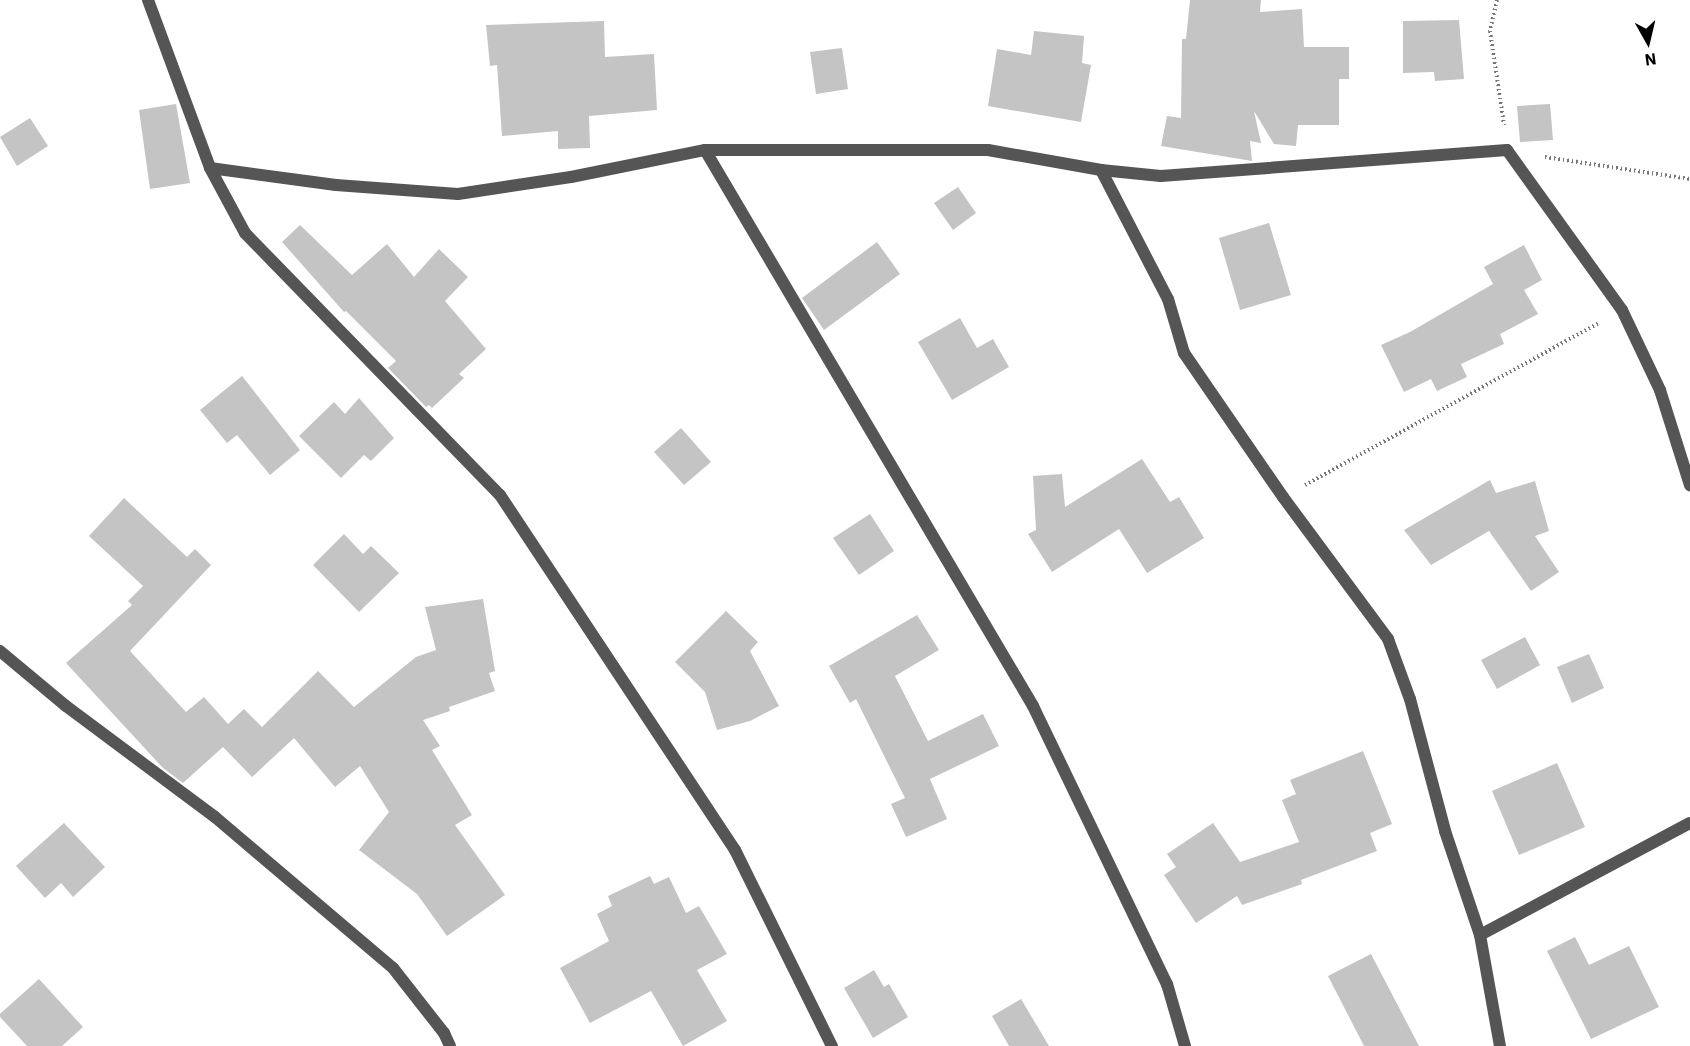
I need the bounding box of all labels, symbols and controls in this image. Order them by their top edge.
north arrow [1618,12,1678,72]
text: N [1643,49,1658,71]

